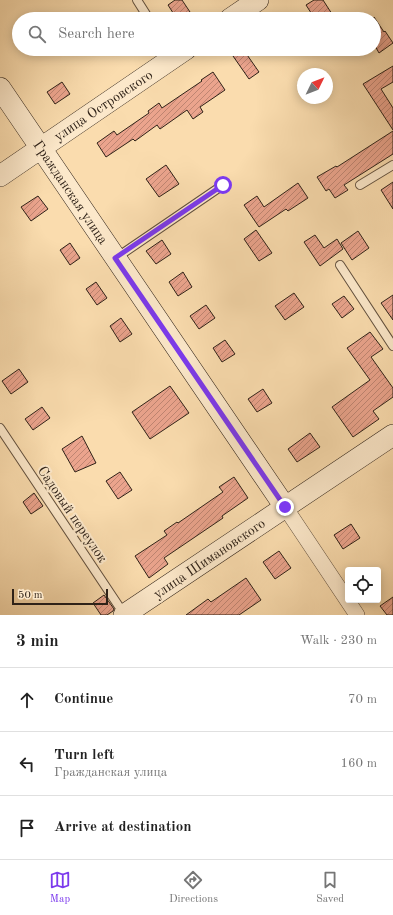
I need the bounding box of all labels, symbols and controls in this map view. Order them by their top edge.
search box [12,12,381,56]
icon: search [26,23,48,45]
text: Search here [58,27,135,42]
street label: улица Островского [52,68,155,144]
north arrow [297,68,333,104]
street label: Гражданская улица [30,138,110,247]
route start [214,176,232,194]
street label: Садовый переулок [35,464,110,565]
route end [276,498,294,516]
street label: улица Шимановского [151,516,268,601]
map controls [345,567,381,603]
button: locate [345,567,381,603]
scale bar [12,587,108,606]
text: 50 m [18,590,43,601]
text: 3 min [16,633,59,650]
text: Walk · 230 m [300,634,377,647]
icon: ahead [16,689,38,711]
text: Continue [54,692,113,707]
text: 70 m [348,693,377,706]
text: Turn left [54,748,114,763]
icon: left [16,753,38,775]
text: 160 m [340,757,377,770]
text: Гражданская улица [54,766,167,779]
icon: arrive [16,817,38,839]
text: Arrive at destination [54,820,192,835]
tab: Map [49,869,71,907]
tab: Directions [169,869,218,907]
tab: Saved [316,869,344,907]

